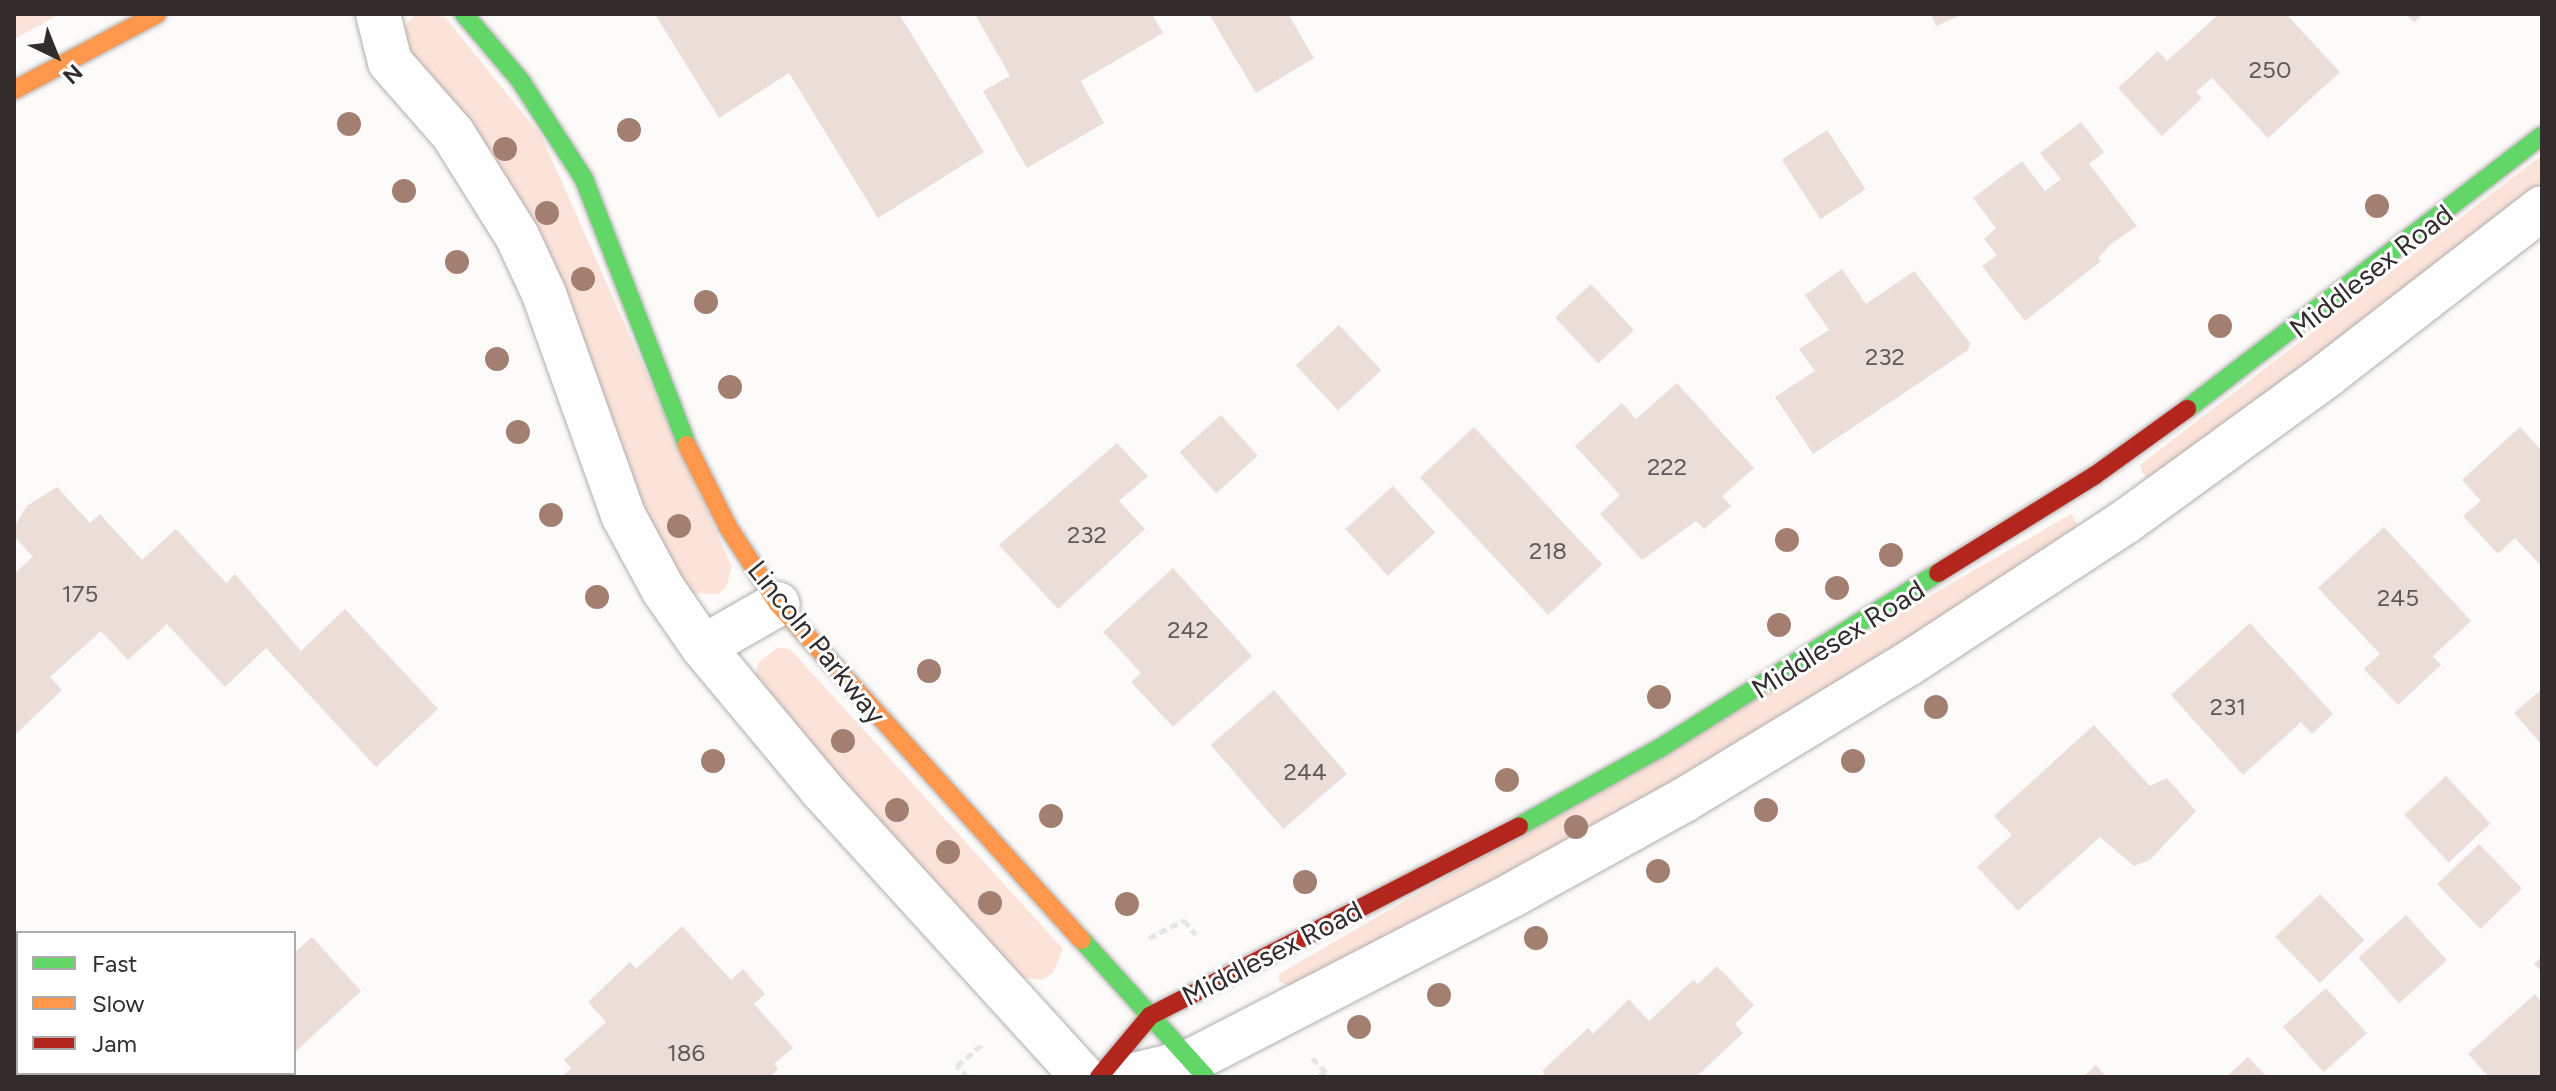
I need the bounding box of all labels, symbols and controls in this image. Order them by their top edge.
north arrow [16,16,96,96]
house number: 250 [2249,56,2291,84]
text: N [57,58,88,90]
street label: Middlesex Road [2283,197,2459,345]
house number: 232 [1865,343,1905,371]
house number: 222 [1647,453,1687,481]
house number: 232 [1067,521,1107,549]
house number: 218 [1529,537,1567,565]
street label: Lincoln Parkway [741,554,893,730]
street label: Middlesex Road [1745,572,1931,706]
house number: 175 [62,580,98,608]
house number: 245 [2377,584,2419,612]
house number: 242 [1167,616,1209,644]
house number: 231 [2210,693,2246,721]
house number: 244 [1283,758,1327,786]
street label: Middlesex Road [1176,893,1368,1013]
legend [16,931,296,1075]
text: Fast [92,949,137,978]
text: Slow [92,989,144,1018]
text: Jam [92,1029,137,1058]
house number: 186 [667,1039,705,1067]

